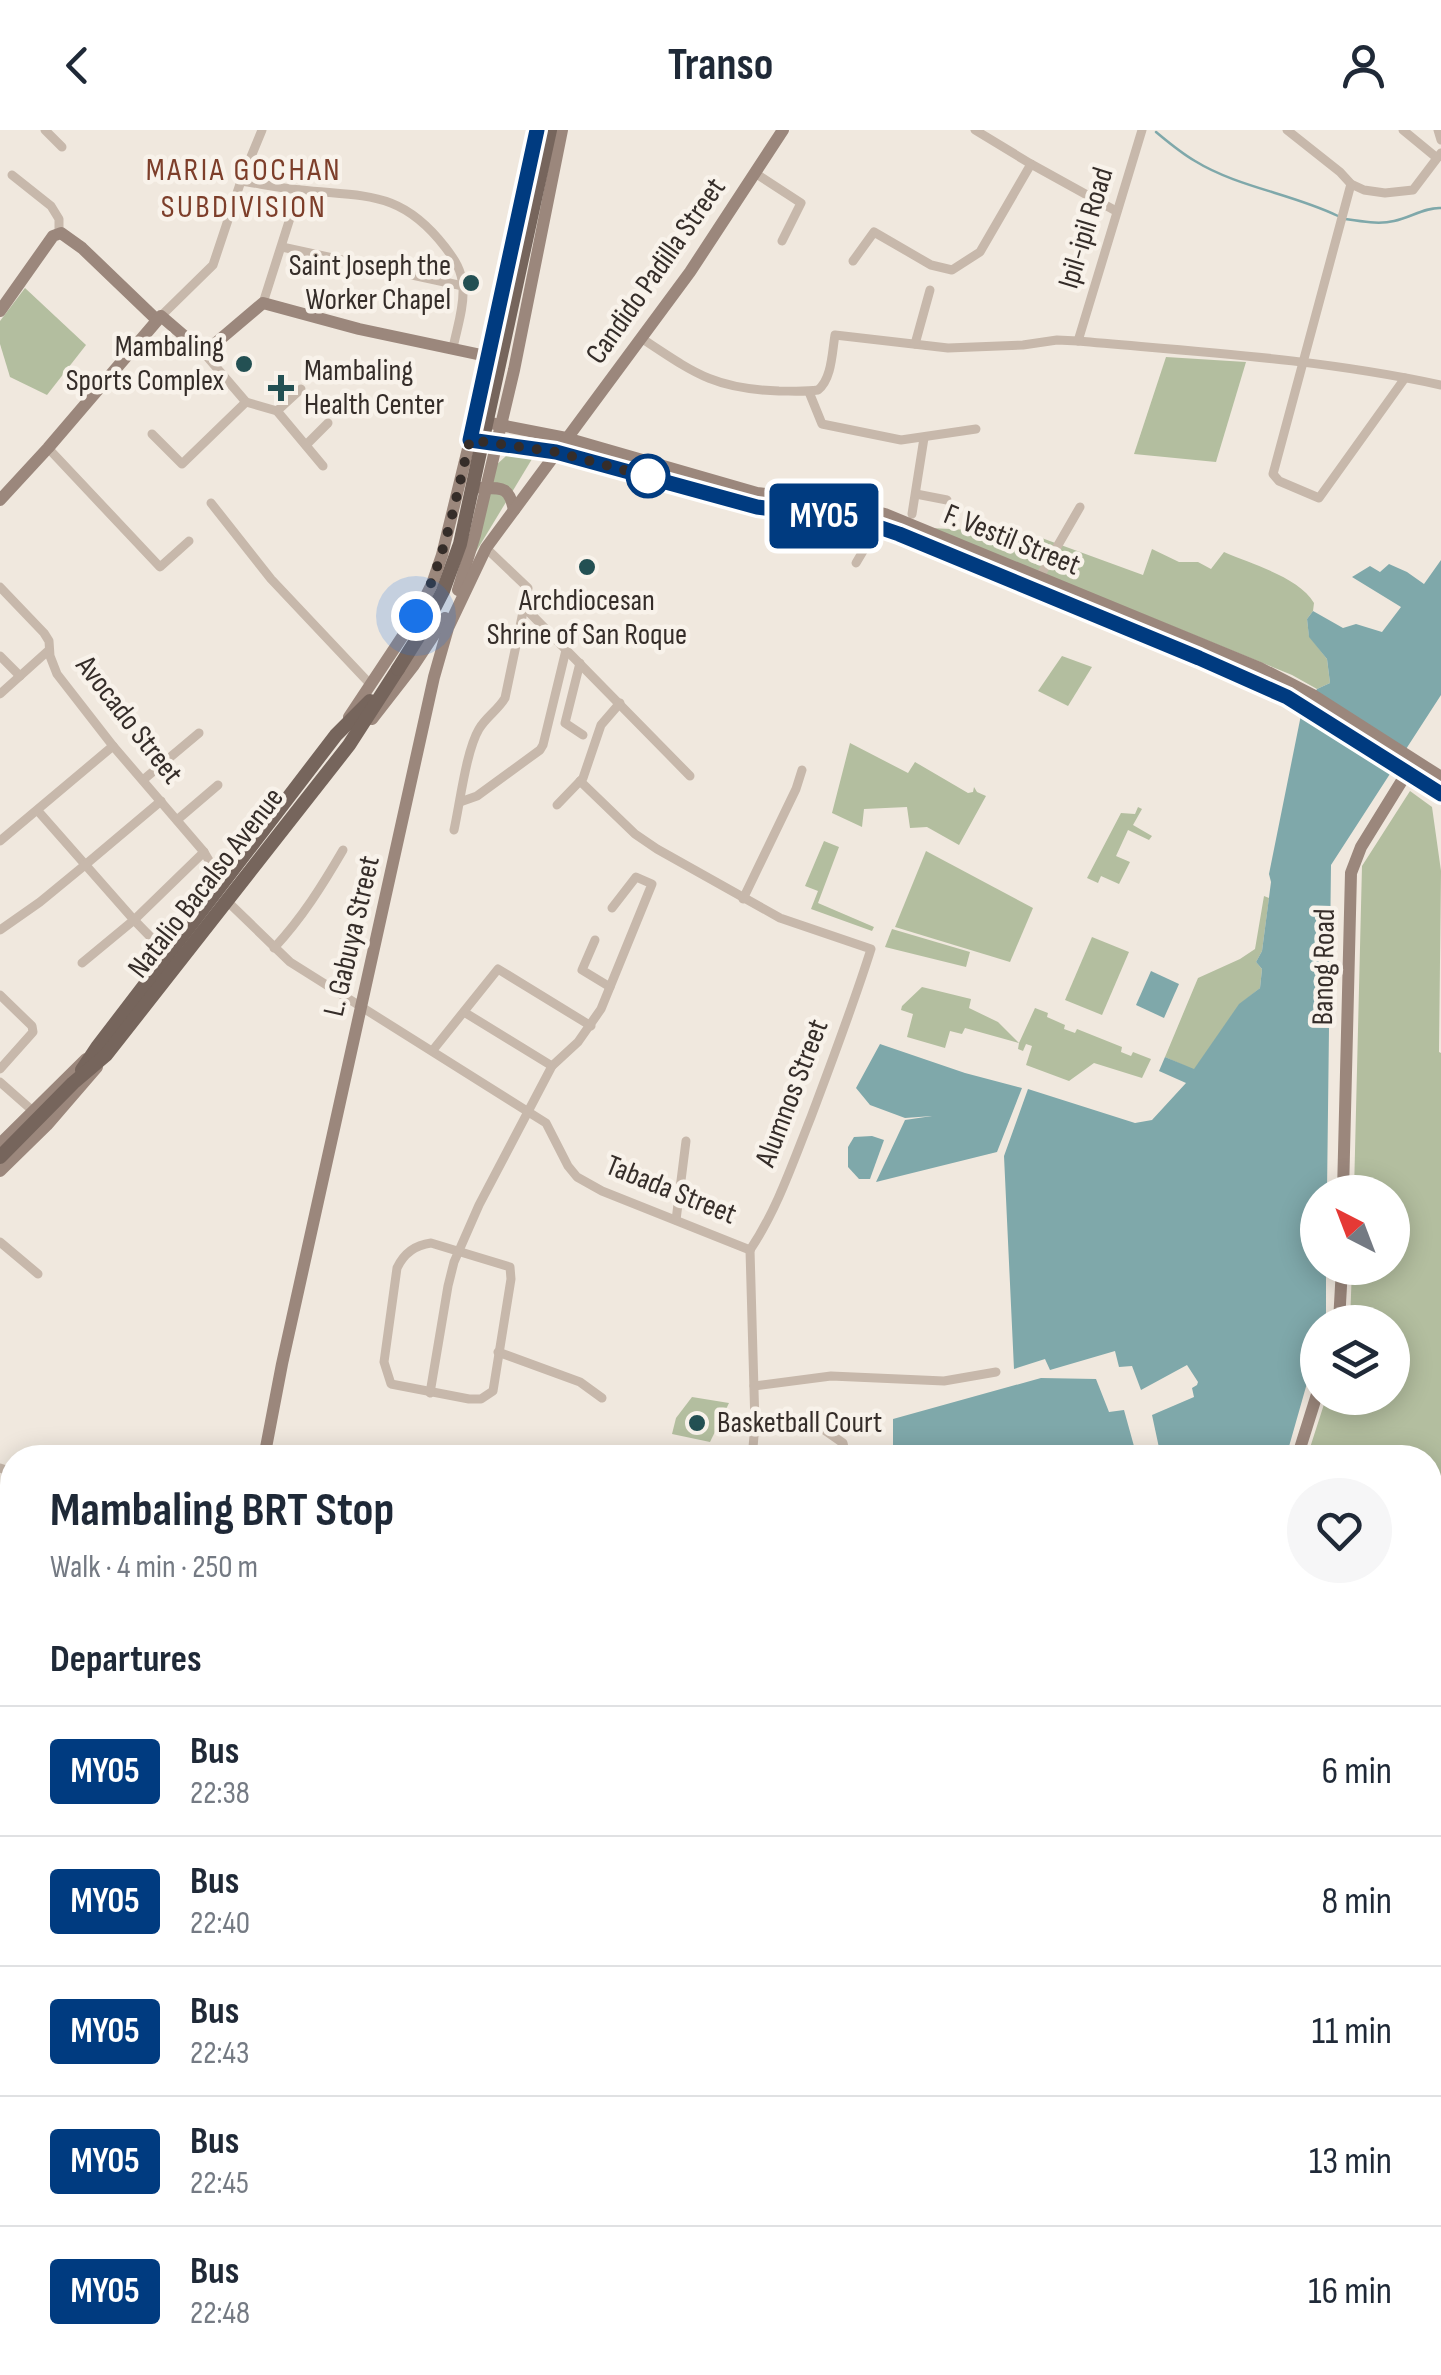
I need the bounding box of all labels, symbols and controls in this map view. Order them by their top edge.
icon: back [50,38,105,93]
text: Transo [668,38,773,93]
icon: person [1336,38,1391,93]
district label: MARIA GOCHAN SUBDIVISION [146,151,342,227]
street label: Ipil-ipil Road [1051,163,1121,293]
street label: Candido Padilla Street [578,171,734,371]
place label: Saint Joseph the Worker Chapel [289,248,451,318]
marker: Saint Joseph the Worker Chapel [460,272,482,294]
place label: Mambaling Sports Complex [66,329,224,399]
marker: Mambaling Sports Complex [233,353,255,375]
place label: Mambaling Health Center [304,353,445,423]
marker: Mambaling Health Center [268,375,294,401]
unlabelled marker [627,455,669,497]
line badge: MY05 [754,484,894,548]
text: MY05 [789,495,859,538]
street label: F. Vestil Street [939,496,1085,584]
marker: Archdiocesan Shrine of San Roque [576,556,598,578]
place label: Archdiocesan Shrine of San Roque [487,583,687,653]
your location [391,591,441,641]
street label: Avocado Street [67,648,190,791]
street label: Natalio Bacalso Avenue [121,781,291,985]
street label: L. Gabuya Street [316,852,388,1020]
street label: Banog Road [1305,908,1343,1026]
street label: Alumnos Street [747,1014,837,1173]
street label: Tabada Street [600,1147,742,1233]
north arrow [1300,1175,1410,1285]
map controls [1300,1175,1410,1415]
button: layers [1300,1305,1410,1415]
place label: Basketball Court [717,1405,882,1441]
marker: Basketball Court [686,1412,708,1434]
button: heart [1287,1478,1392,1583]
text: Mambaling BRT Stop [50,1482,394,1539]
text: Walk · 4 min · 250 m [50,1548,258,1587]
text: Departures [50,1637,202,1682]
text: Bus [190,1729,239,1774]
text: 6 min [1322,1749,1392,1794]
text: MY05 [70,1750,140,1793]
text: 22:38 [190,1774,250,1813]
text: Bus [190,1859,239,1904]
text: 8 min [1322,1879,1392,1924]
text: MY05 [70,1880,140,1923]
text: 22:40 [190,1904,250,1943]
text: Bus [190,1989,239,2034]
text: 11 min [1312,2009,1392,2054]
text: MY05 [70,2010,140,2053]
text: 22:43 [190,2034,249,2073]
text: Bus [190,2119,239,2164]
text: 13 min [1309,2139,1392,2184]
text: MY05 [70,2140,140,2183]
text: 22:45 [190,2164,249,2203]
text: Bus [190,2249,239,2294]
text: 16 min [1308,2269,1392,2314]
text: MY05 [70,2270,140,2313]
text: 22:48 [190,2294,250,2333]

